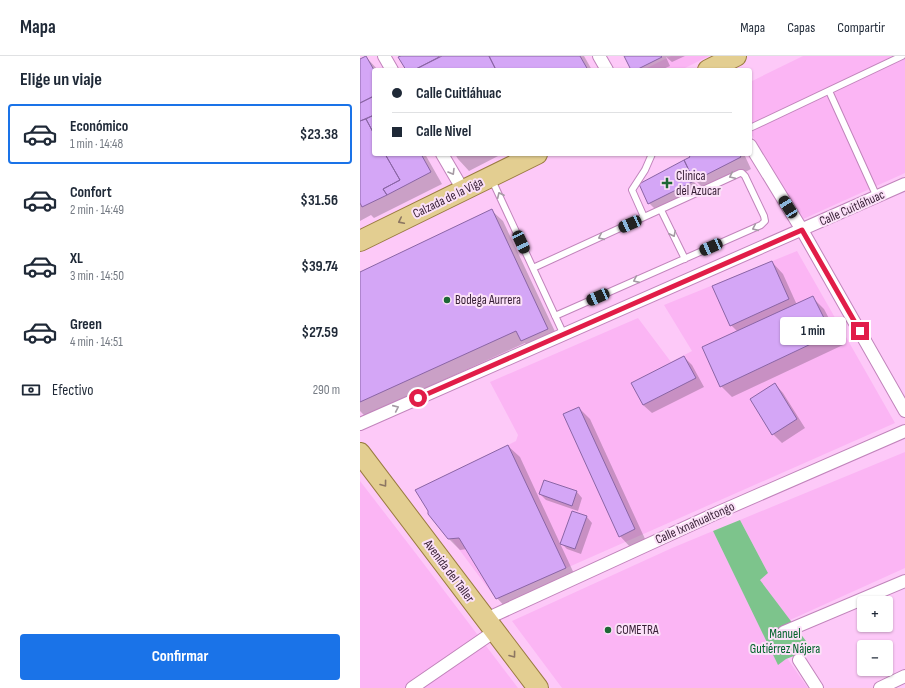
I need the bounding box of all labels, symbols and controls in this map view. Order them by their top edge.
text: Mapa [20,16,56,39]
text: Mapa [740,19,765,36]
text: Capas [787,19,815,36]
text: Compartir [837,19,885,36]
text: Elige un viaje [20,69,102,90]
text: Calle Cuitláhuac [416,84,502,103]
icon: car [22,116,58,152]
text: Económico [70,117,128,136]
text: Calle Nivel [416,122,471,141]
text: $23.38 [300,125,338,144]
text: 1 min · 14:48 [70,136,123,152]
one-way arrow [448,168,455,175]
place label: Clinica del Azucar [676,168,721,199]
one-way arrow [728,171,736,179]
street label: Calzada de la Viga [410,174,486,222]
marker: Clinica del Azucar [661,177,673,189]
icon: car [22,182,58,218]
text: Confort [70,183,112,202]
street label: Calle Cuitláhuac [817,186,887,230]
text: $31.56 [300,191,338,210]
one-way arrow [497,192,505,200]
car [777,194,799,220]
text: 2 min · 14:49 [70,202,124,218]
car [617,214,643,234]
one-way arrow [398,216,406,224]
one-way arrow [751,223,759,231]
car [510,229,532,255]
one-way arrow [669,230,676,237]
one-way arrow [598,232,605,240]
car [698,237,724,257]
icon: car [22,248,58,284]
text: XL [70,249,83,268]
text: $39.74 [301,257,338,276]
text: 3 min · 14:50 [70,268,124,284]
one-way arrow [632,275,640,283]
car [585,287,611,307]
place label: Bodega Aurrera [455,292,521,308]
marker: Bodega Aurrera [442,295,452,305]
icon: car [22,314,58,350]
text: Green [70,315,102,334]
callout: 1 min [780,317,846,345]
route end [851,322,869,340]
text: $27.59 [302,323,338,342]
text: 1 min [801,323,825,339]
text: 4 min · 14:51 [70,334,123,350]
icon: cash [20,379,42,401]
text: Efectivo [52,381,93,400]
text: 290 m [313,382,340,398]
route start [409,389,427,407]
one-way arrow [391,405,399,413]
one-way arrow [379,480,386,487]
street label: Calle Ixnahualtongo [653,498,737,548]
street label: Avenida del Taller [420,536,478,606]
map controls [857,596,893,676]
button: + [857,596,893,632]
place label: COMETRA [616,622,659,638]
marker: COMETRA [603,625,613,635]
park label: Manuel Gutiérrez Nájera [750,626,820,657]
button: Confirmar [20,634,340,680]
button: − [857,640,893,676]
one-way arrow [508,650,515,657]

